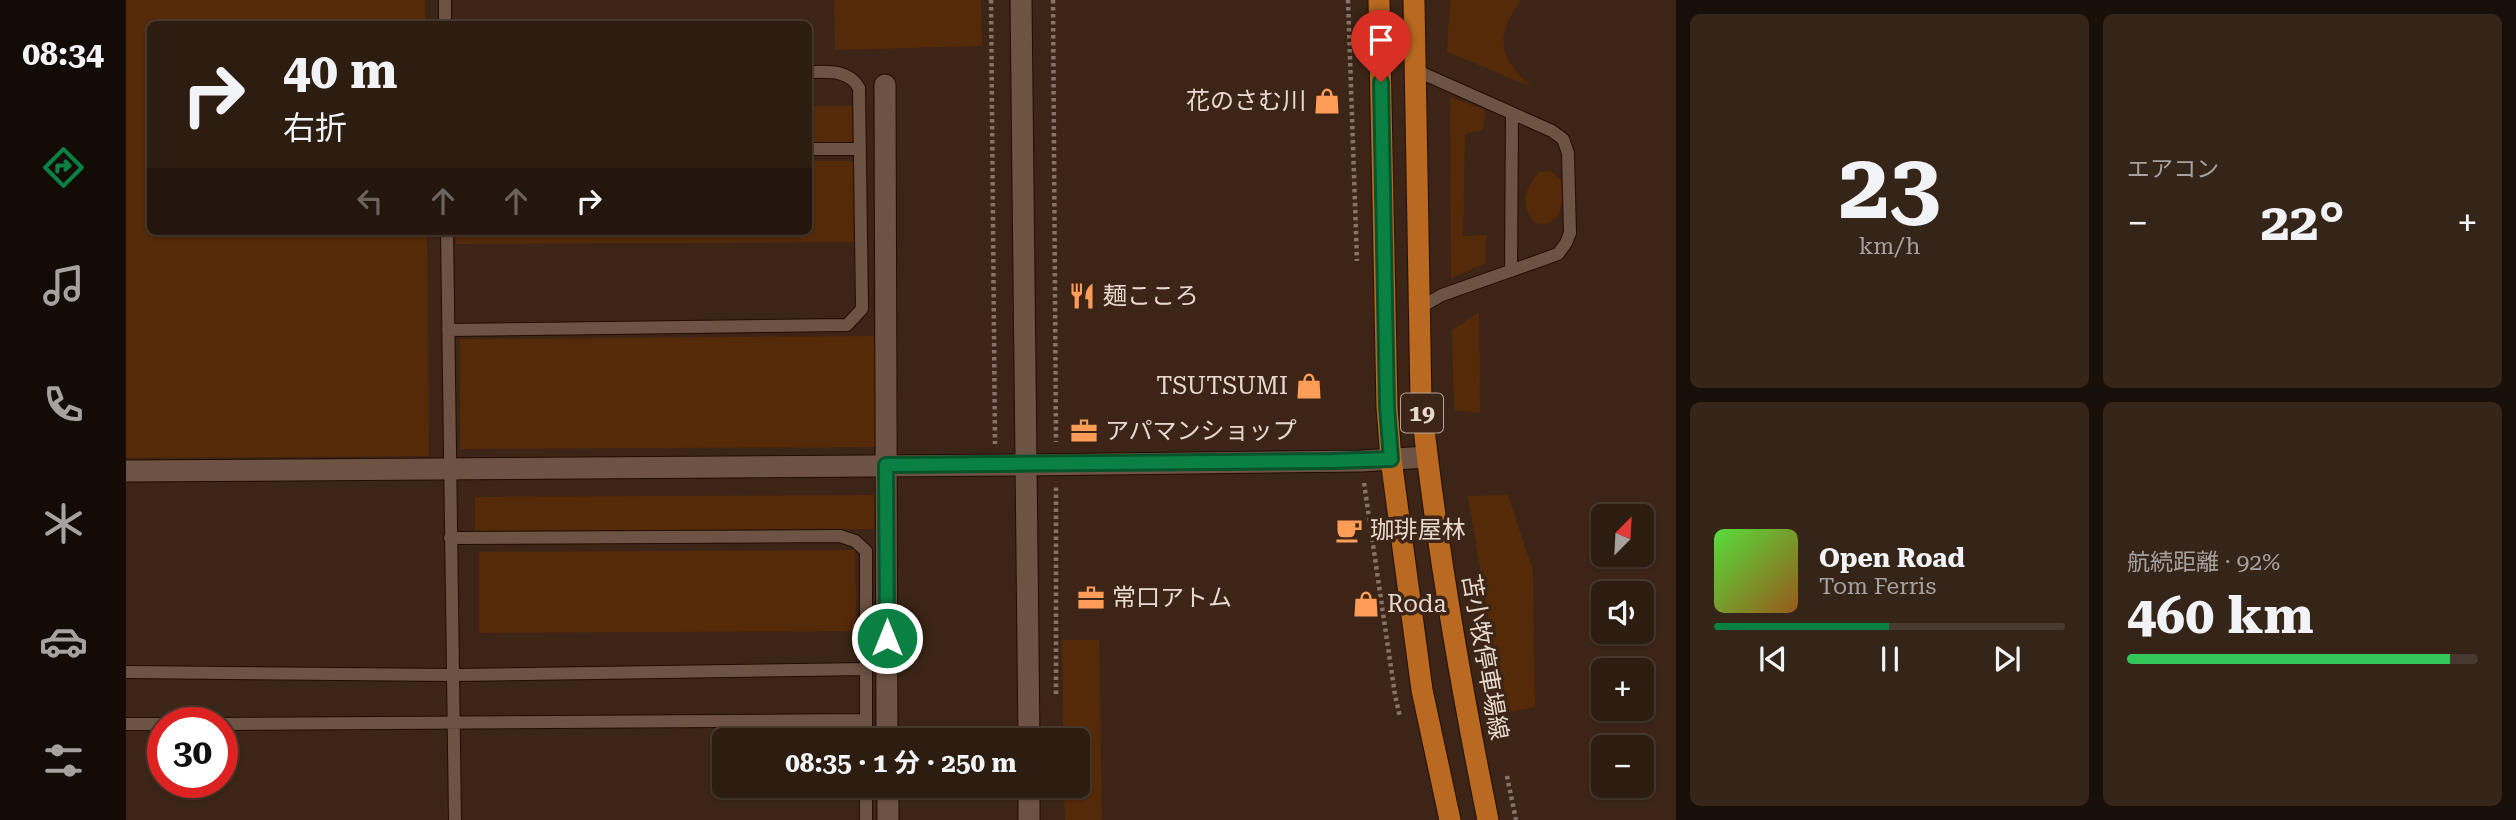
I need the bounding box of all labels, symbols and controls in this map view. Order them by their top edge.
pin [1351,10,1411,82]
icon: arrive [1362,21,1400,59]
text: 08:34 [22,35,104,73]
text: 40 m [283,43,398,100]
icon: right [168,49,259,140]
shop icon: 花のさむ川 [1312,86,1342,116]
place label: 花のさむ川 [1186,87,1306,115]
text: 右折 [283,109,347,147]
text: 23 [1839,134,1940,240]
icon: directions [39,143,88,192]
text: エアコン [2127,156,2219,183]
icon: left [351,182,389,220]
icon: ahead [424,182,462,220]
icon: ahead [497,182,535,220]
icon: right [570,182,608,220]
text: 22° [2260,192,2345,253]
text: − [2127,201,2148,245]
text: + [2457,201,2478,245]
text: km/h [1859,233,1920,260]
icon: music [39,261,88,310]
restaurant icon: 麺こころ [1067,281,1097,311]
place label: 麺こころ [1103,282,1199,310]
shop icon: TSUTSUMI [1294,371,1324,401]
place label: TSUTSUMI [1156,372,1288,400]
icon: phone [39,380,88,429]
road number: 19 [1401,394,1443,432]
office icon: アパマンショップ [1069,416,1099,446]
place label: アパマンショップ [1105,417,1297,445]
icon: climate [39,499,88,548]
north arrow [1591,504,1654,567]
map controls [1591,504,1654,798]
cafe icon: 珈琲屋林 [1334,515,1364,545]
place label: 珈琲屋林 [1370,516,1466,544]
text: Open Road [1819,543,1965,573]
text: 航続距離 · 92% [2127,549,2280,576]
street label: 苫小牧停車場線 [1457,572,1513,742]
text: Tom Ferris [1819,573,1936,600]
button: sound [1591,581,1654,644]
office icon: 常口アトム [1076,583,1106,613]
place label: 常口アトム [1112,584,1232,612]
text: 460 km [2127,585,2314,646]
shop icon: Roda [1351,589,1381,619]
place label: Roda [1387,590,1446,618]
position arrow [850,601,924,675]
icon: car [39,617,88,666]
icon: previous [1754,640,1792,678]
icon: pause [1871,640,1909,678]
icon: next [1988,640,2026,678]
button: + [1591,658,1654,721]
speed limit sign: 30 [147,707,238,798]
button: − [1591,735,1654,798]
icon: filters [39,736,88,785]
text: 08:35 · 1 分 · 250 m [785,748,1017,778]

